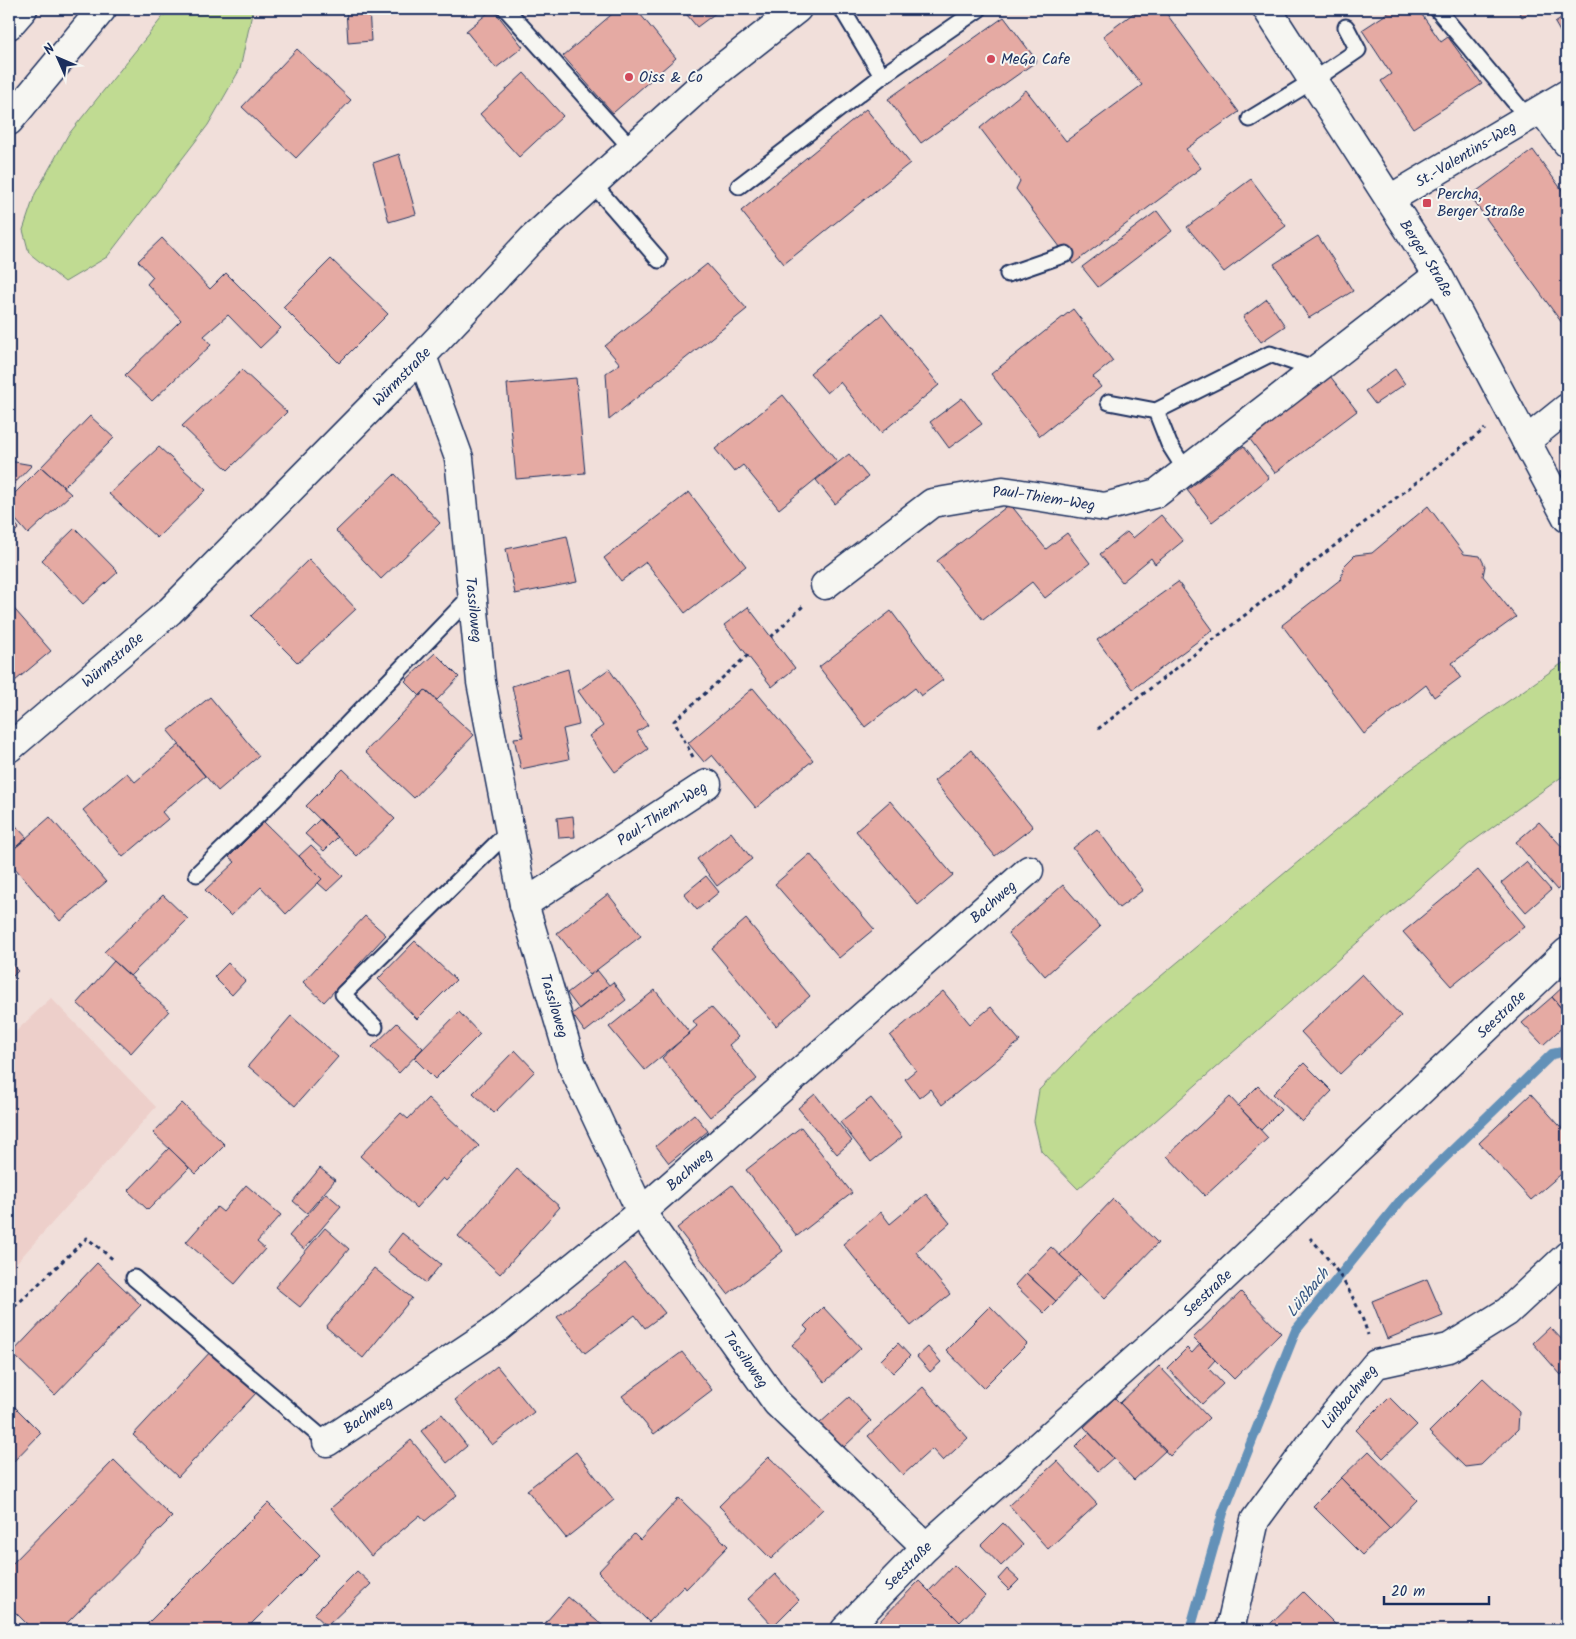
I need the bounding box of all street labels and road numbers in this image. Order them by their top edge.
street label: St.-Valentins-Weg [1411,116,1521,194]
street label: Berger Straße [1392,215,1459,302]
street label: Würmstraße [367,342,438,413]
street label: Paul-Thiem-Weg [991,480,1097,518]
street label: Tassiloweg [458,576,488,644]
street label: Würmstraße [77,627,150,694]
street label: Paul-Thiem-Weg [613,776,713,853]
street label: Bachweg [965,875,1022,930]
street label: Tassiloweg [532,971,574,1041]
street label: Seestraße [1471,985,1533,1045]
street label: Bachweg [661,1143,719,1198]
street label: Seestraße [1177,1264,1239,1323]
street label: Tassiloweg [716,1326,774,1394]
street label: Lüßbachweg [1316,1360,1384,1435]
street label: Bachweg [339,1390,398,1441]
street label: Seestraße [879,1536,938,1597]

